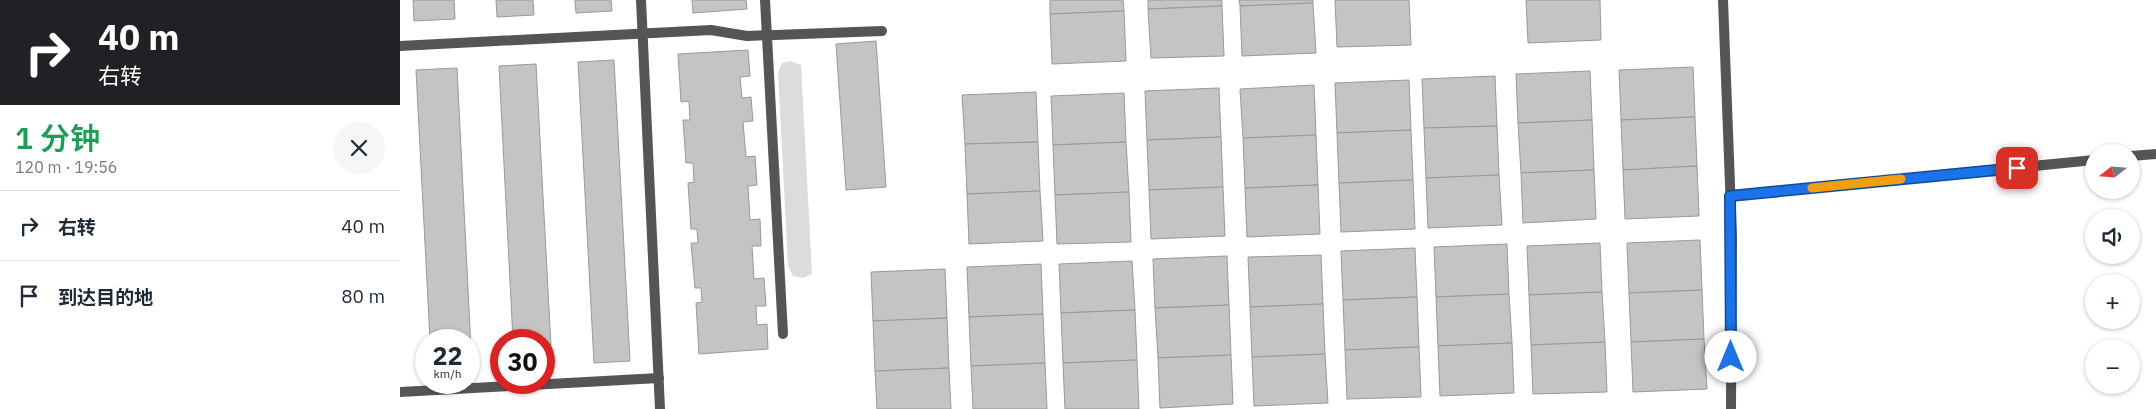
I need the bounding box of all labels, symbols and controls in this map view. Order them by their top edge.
text: 40 m [98,14,180,60]
icon: right [15,20,80,85]
text: 右转 [98,61,142,90]
text: 1 分钟 [15,118,100,157]
button: close [333,122,385,174]
north arrow [2085,144,2140,199]
map controls [2085,144,2140,394]
pin [1996,147,2038,189]
icon: arrive [2003,154,2031,182]
text: 120 m · 19:56 [15,157,117,177]
button: sound [2085,209,2140,264]
icon: right [15,212,43,240]
text: 40 m [341,214,385,238]
text: 右转 [58,215,96,239]
button: + [2085,274,2140,329]
icon: arrive [15,282,43,310]
text: 80 m [341,284,385,308]
text: 到达目的地 [58,285,153,309]
speed limit sign: 30 [490,329,555,394]
position arrow [1704,330,1756,382]
text: 22 [432,339,463,372]
button: − [2085,339,2140,394]
text: km/h [433,366,462,381]

